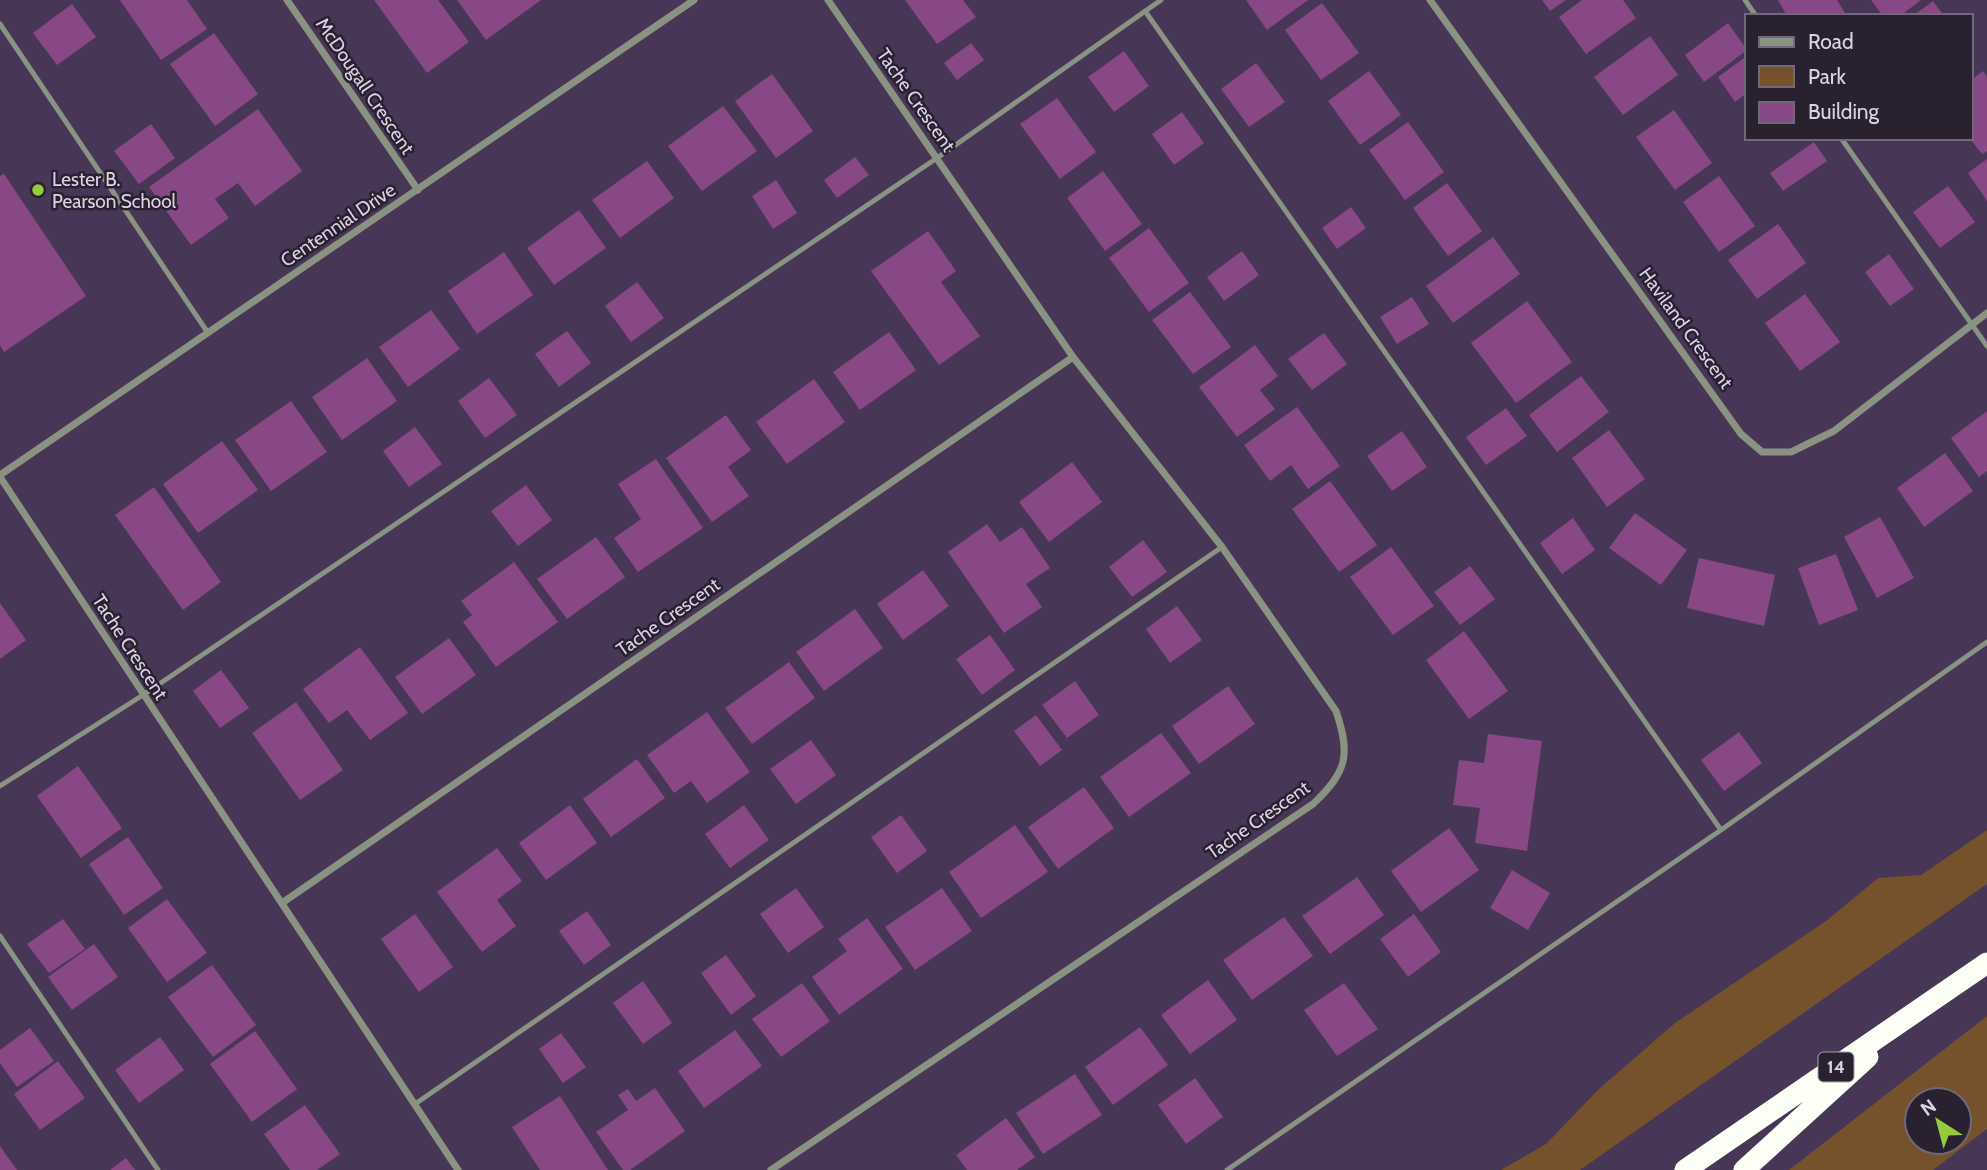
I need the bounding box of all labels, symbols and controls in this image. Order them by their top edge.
street label: McDougall Crescent [311,13,419,159]
legend [1745,14,1973,140]
text: Road [1808,29,1854,54]
street label: Tache Crescent [872,44,960,157]
text: Park [1808,64,1846,89]
text: Building [1808,99,1880,124]
place label: Lester B. Pearson School [52,168,177,213]
street label: Centennial Drive [276,178,400,272]
marker: Lester B. Pearson School [30,182,46,198]
street label: Haviland Crescent [1634,263,1738,394]
street label: Tache Crescent [612,573,725,661]
street label: Tache Crescent [87,590,173,705]
street label: Tache Crescent [1202,776,1315,864]
road number: 14 [1818,1052,1854,1082]
north arrow [1903,1086,1973,1156]
text: N [1916,1094,1940,1121]

